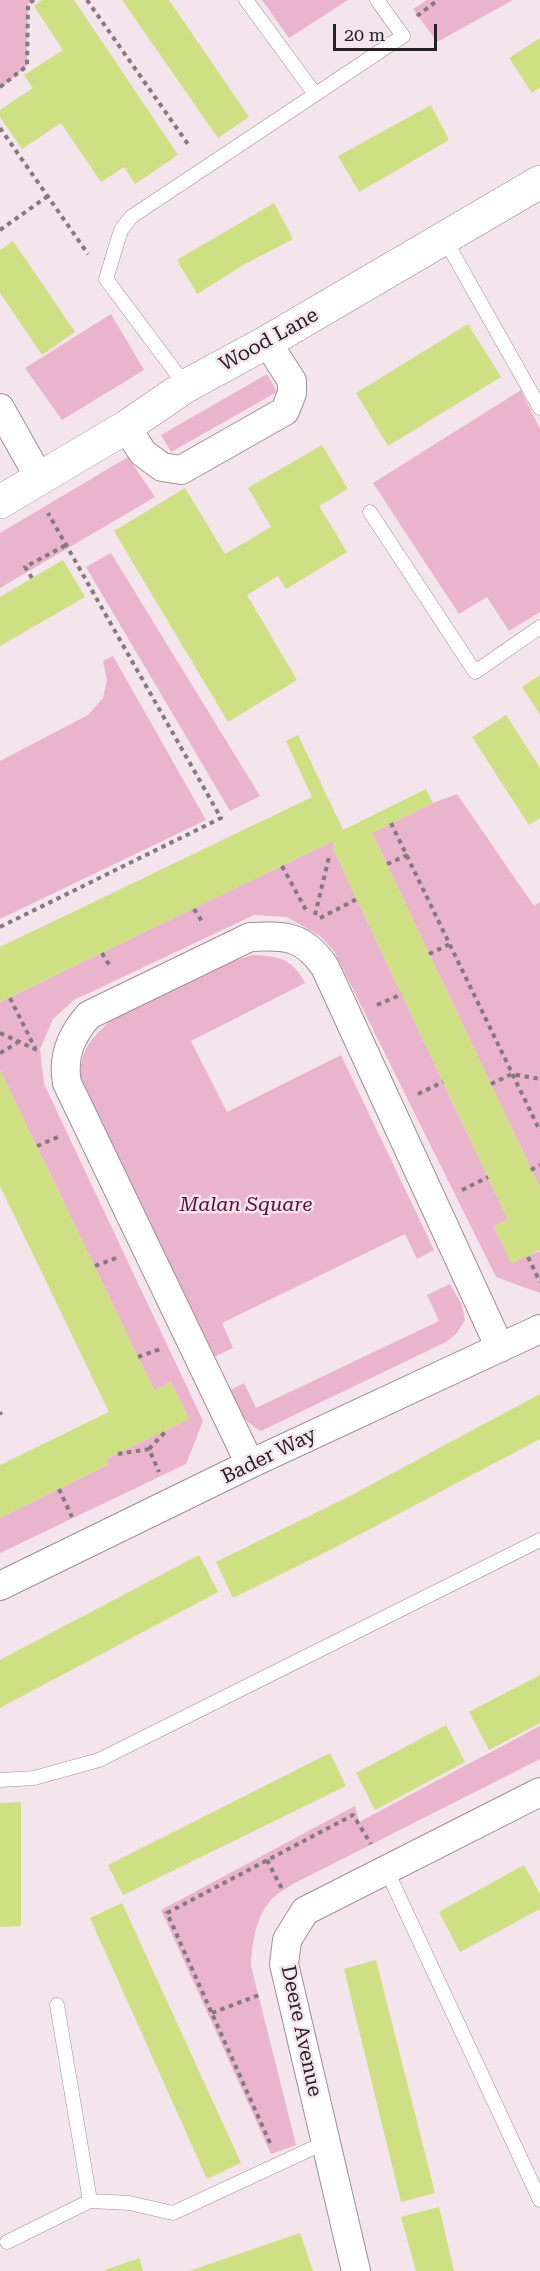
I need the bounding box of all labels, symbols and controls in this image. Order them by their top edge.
scale bar [336,12,440,50]
text: 20 m [344,24,385,45]
street label: Wood Lane [215,303,323,377]
park label: Malan Square [180,1193,312,1217]
street label: Bader Way [218,1423,320,1489]
street label: Deere Avenue [275,1963,327,2099]

